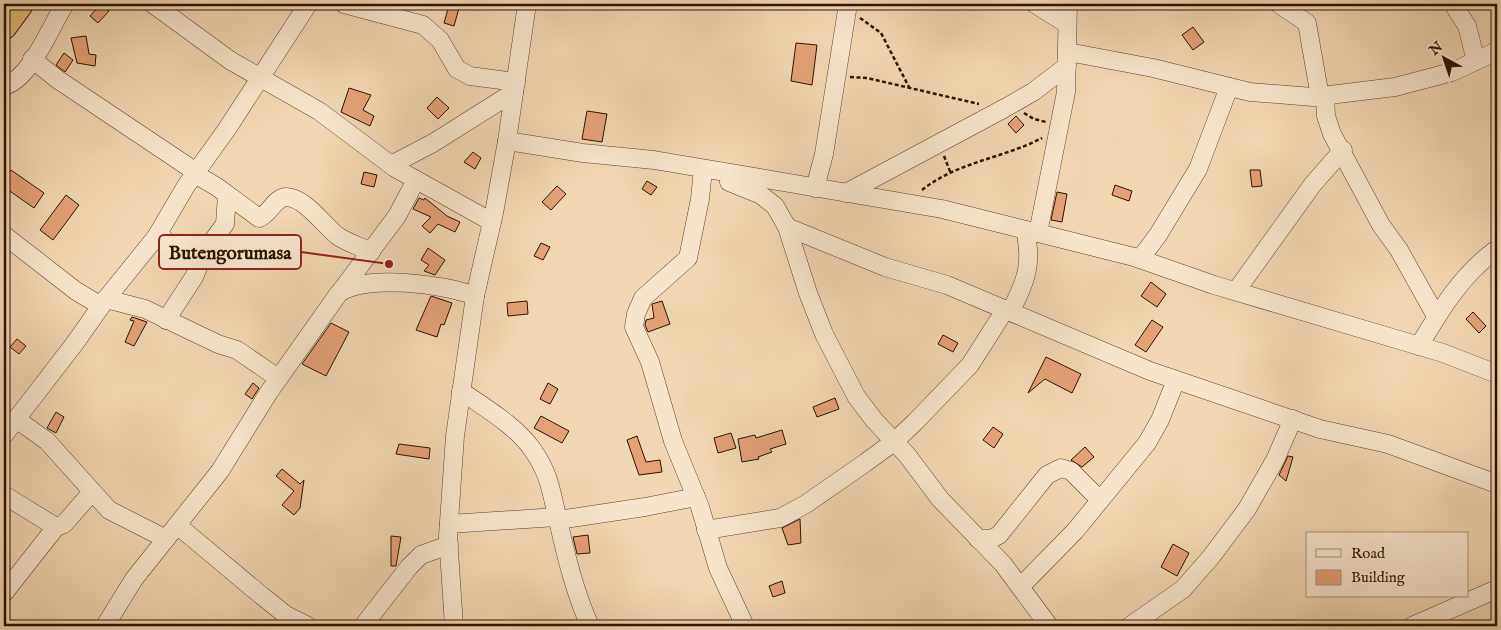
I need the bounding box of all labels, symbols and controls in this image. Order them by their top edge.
north arrow [1418,32,1468,82]
text: N [1425,38,1447,60]
callout: Butengorumasa [159,235,301,269]
text: Butengorumasa [169,242,292,266]
legend [1306,532,1468,598]
text: Road [1351,544,1386,563]
text: Building [1351,568,1406,587]

